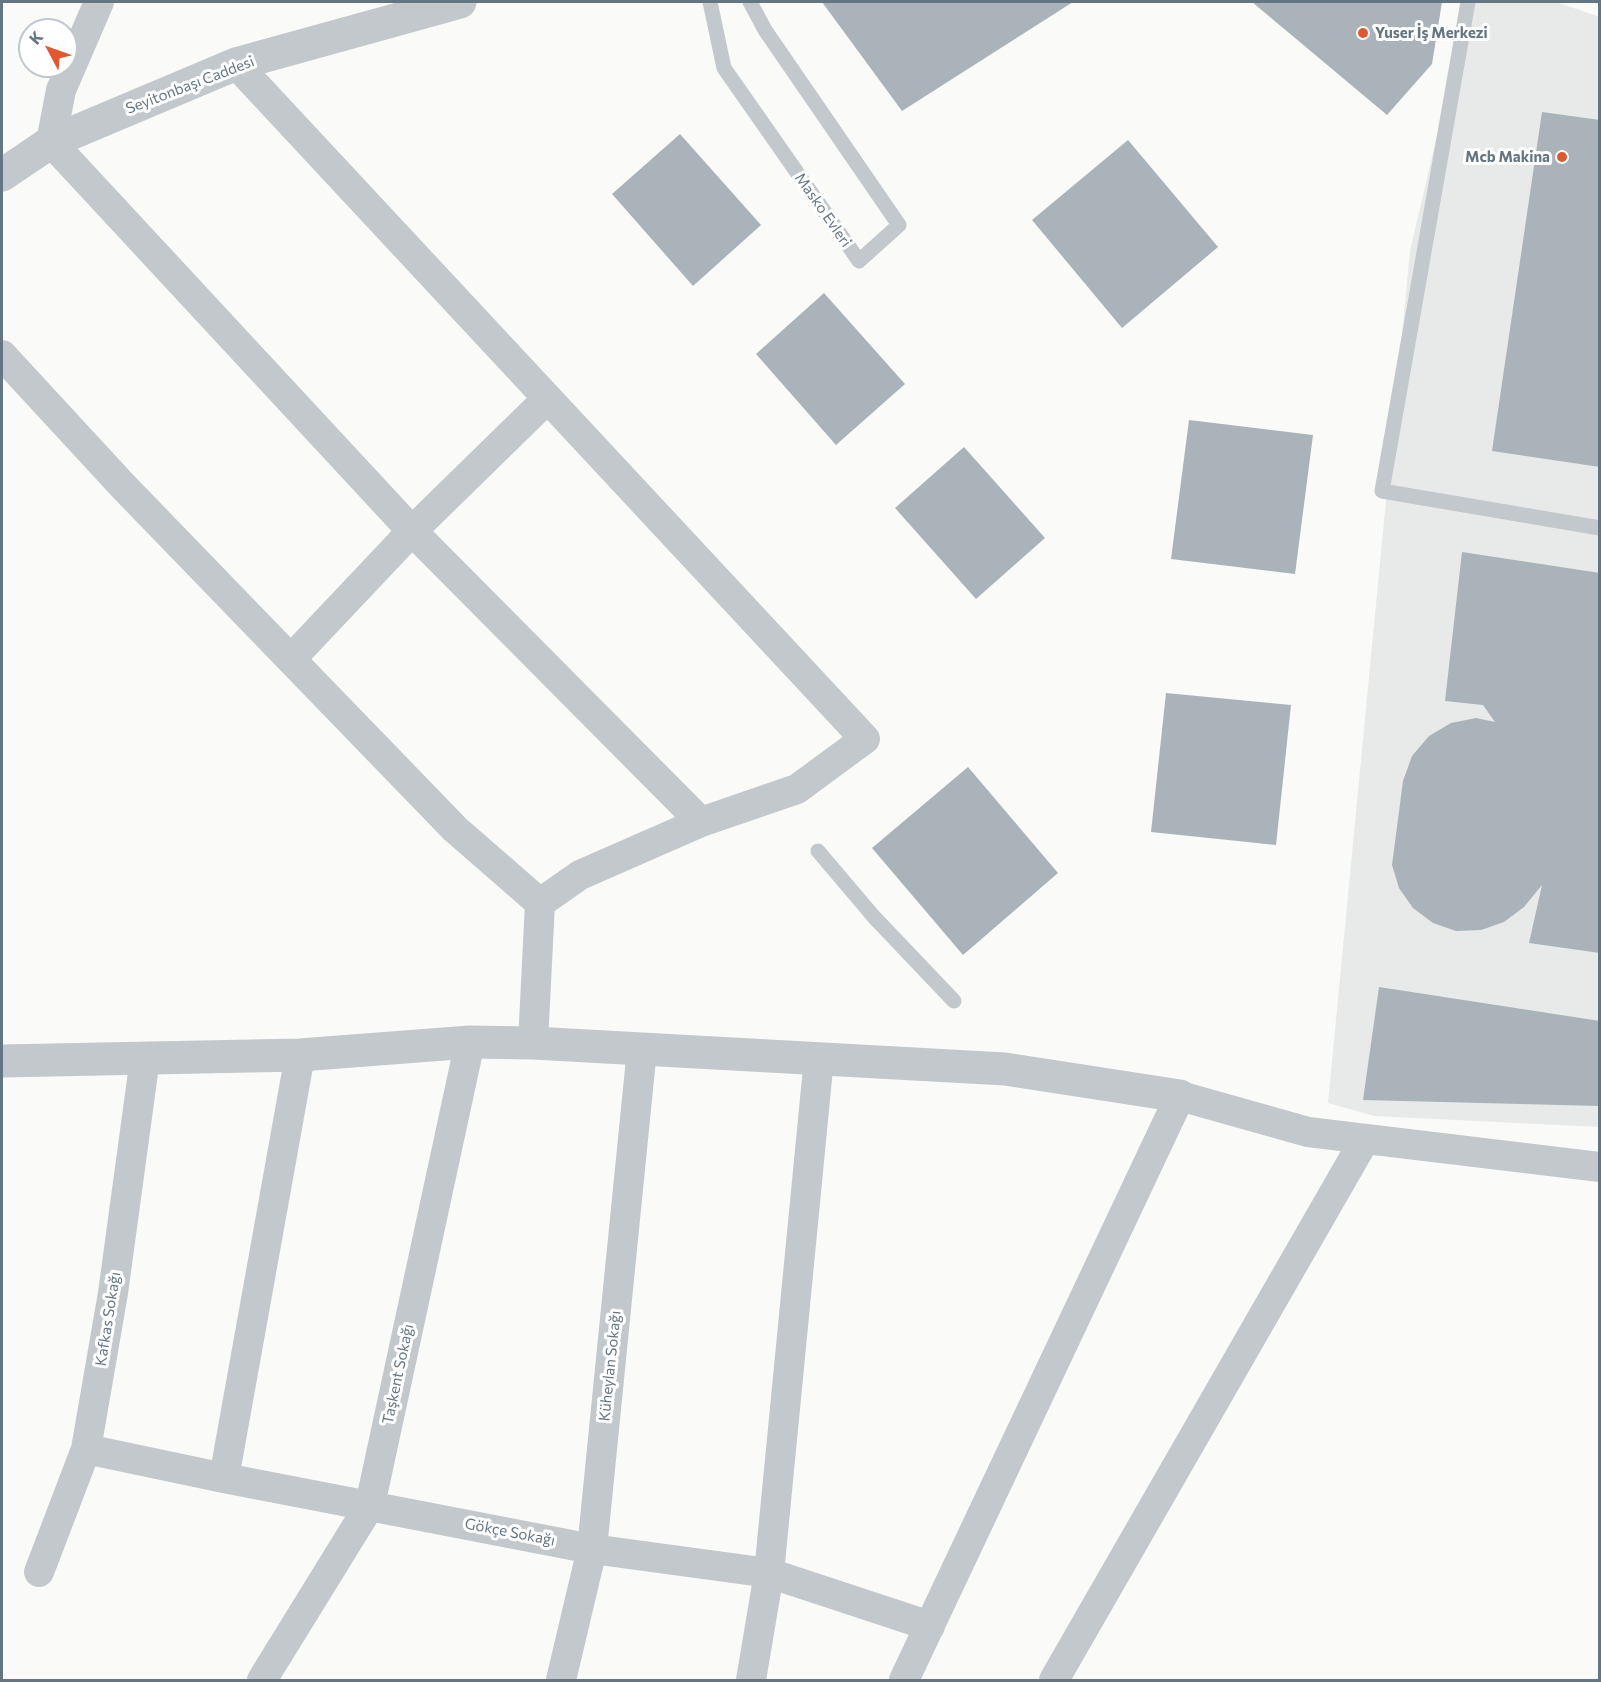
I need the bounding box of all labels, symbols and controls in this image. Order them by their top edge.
north arrow [18,18,78,78]
place label: Yuser İş Merkezi [1375,24,1488,42]
marker: Yuser İş Merkezi [1356,26,1370,40]
text: K [25,27,46,48]
street label: Seyitonbaşı Caddesi [123,52,257,118]
place label: Mcb Makina [1465,148,1550,166]
marker: Mcb Makina [1555,150,1569,164]
street label: Masko Evleri [791,169,855,251]
street label: Kafkas Sokağı [92,1271,124,1367]
street label: Küheylan Sokağı [595,1310,625,1422]
street label: Taşkent Sokağı [379,1322,417,1426]
street label: Gökçe Sokağı [463,1514,557,1550]

